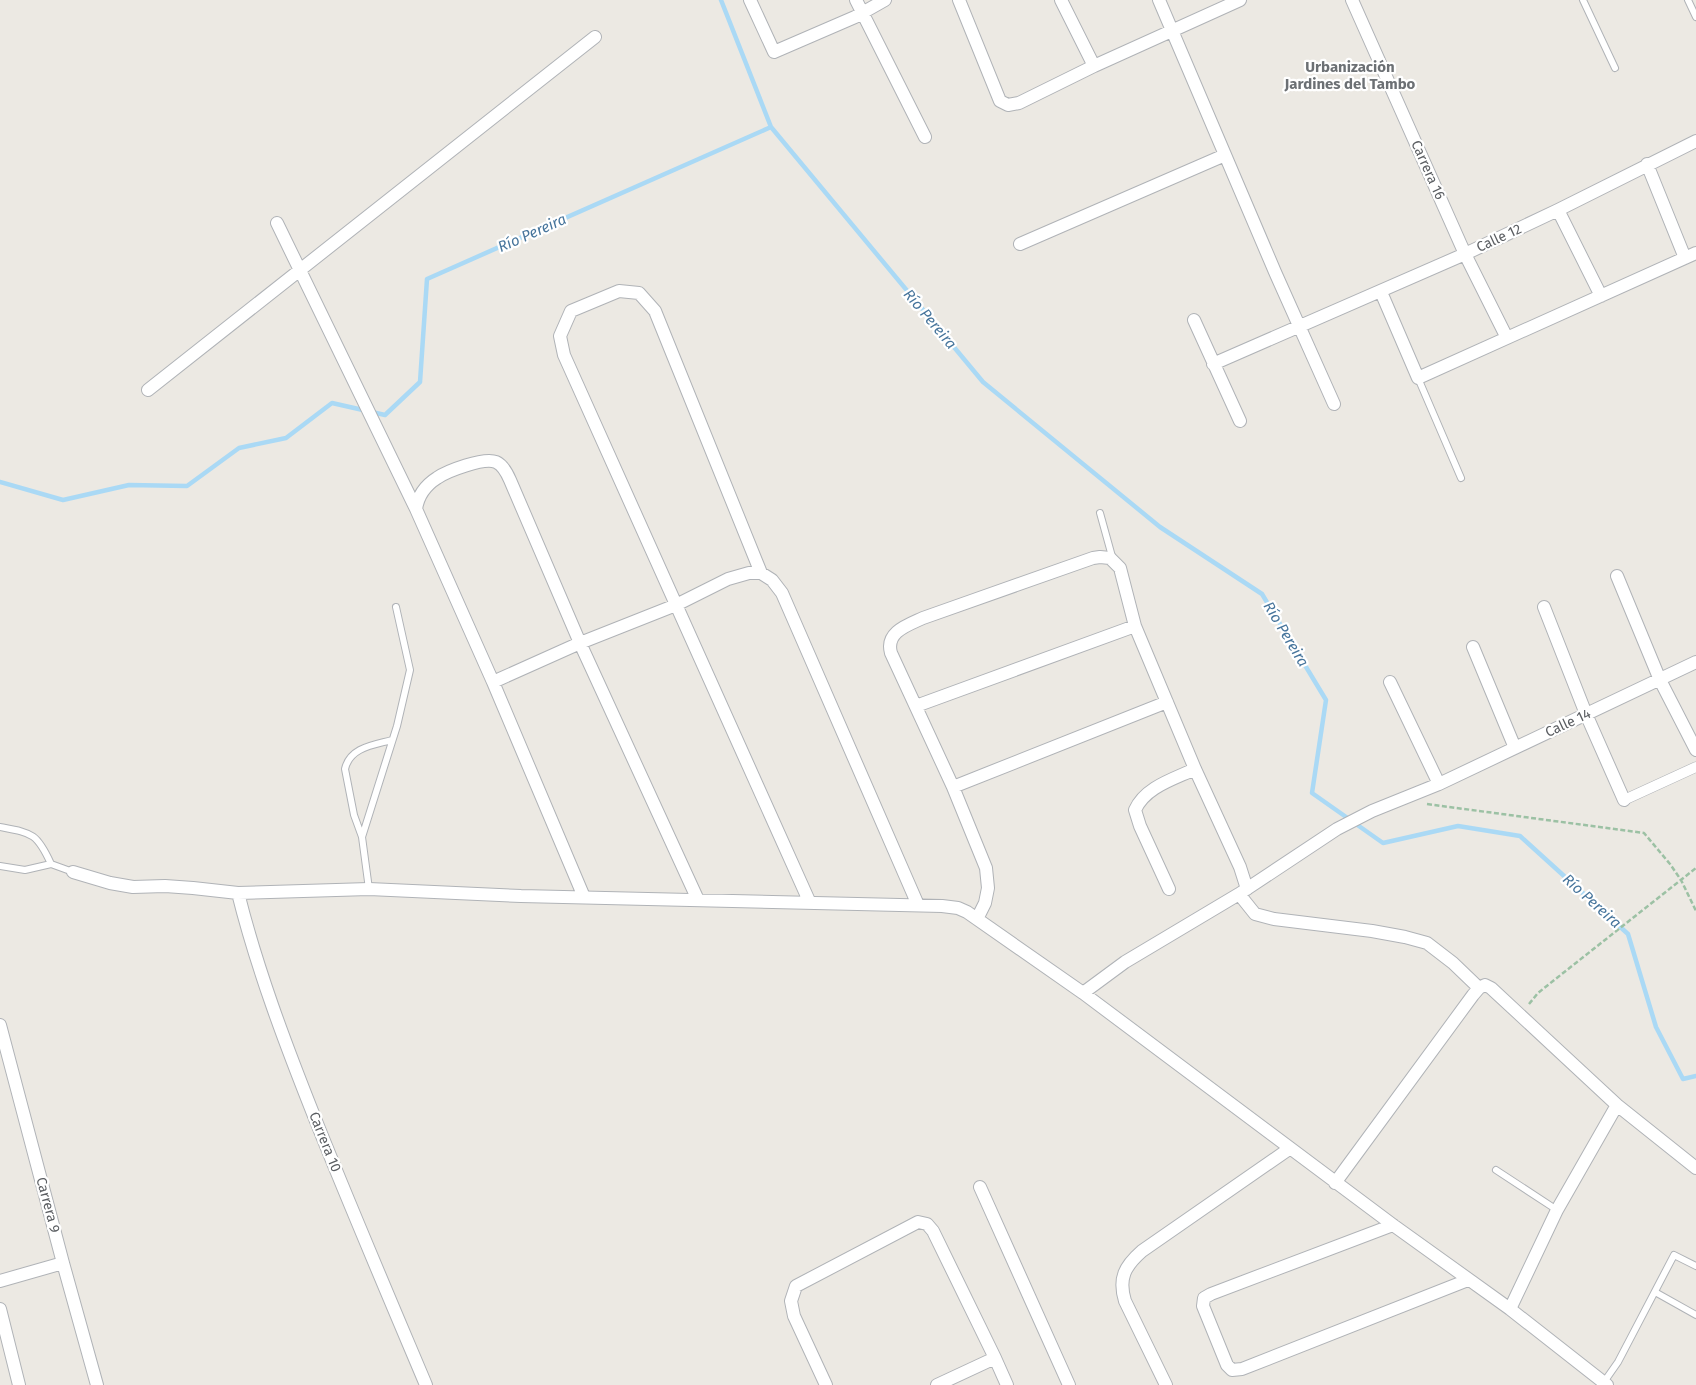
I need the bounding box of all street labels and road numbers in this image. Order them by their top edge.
street label: Carrera 16 [1407,138,1449,202]
street label: Calle 12 [1474,220,1524,256]
street label: Calle 14 [1543,705,1594,741]
street label: Carrera 10 [305,1109,345,1175]
street label: Carrera 9 [32,1175,64,1235]

